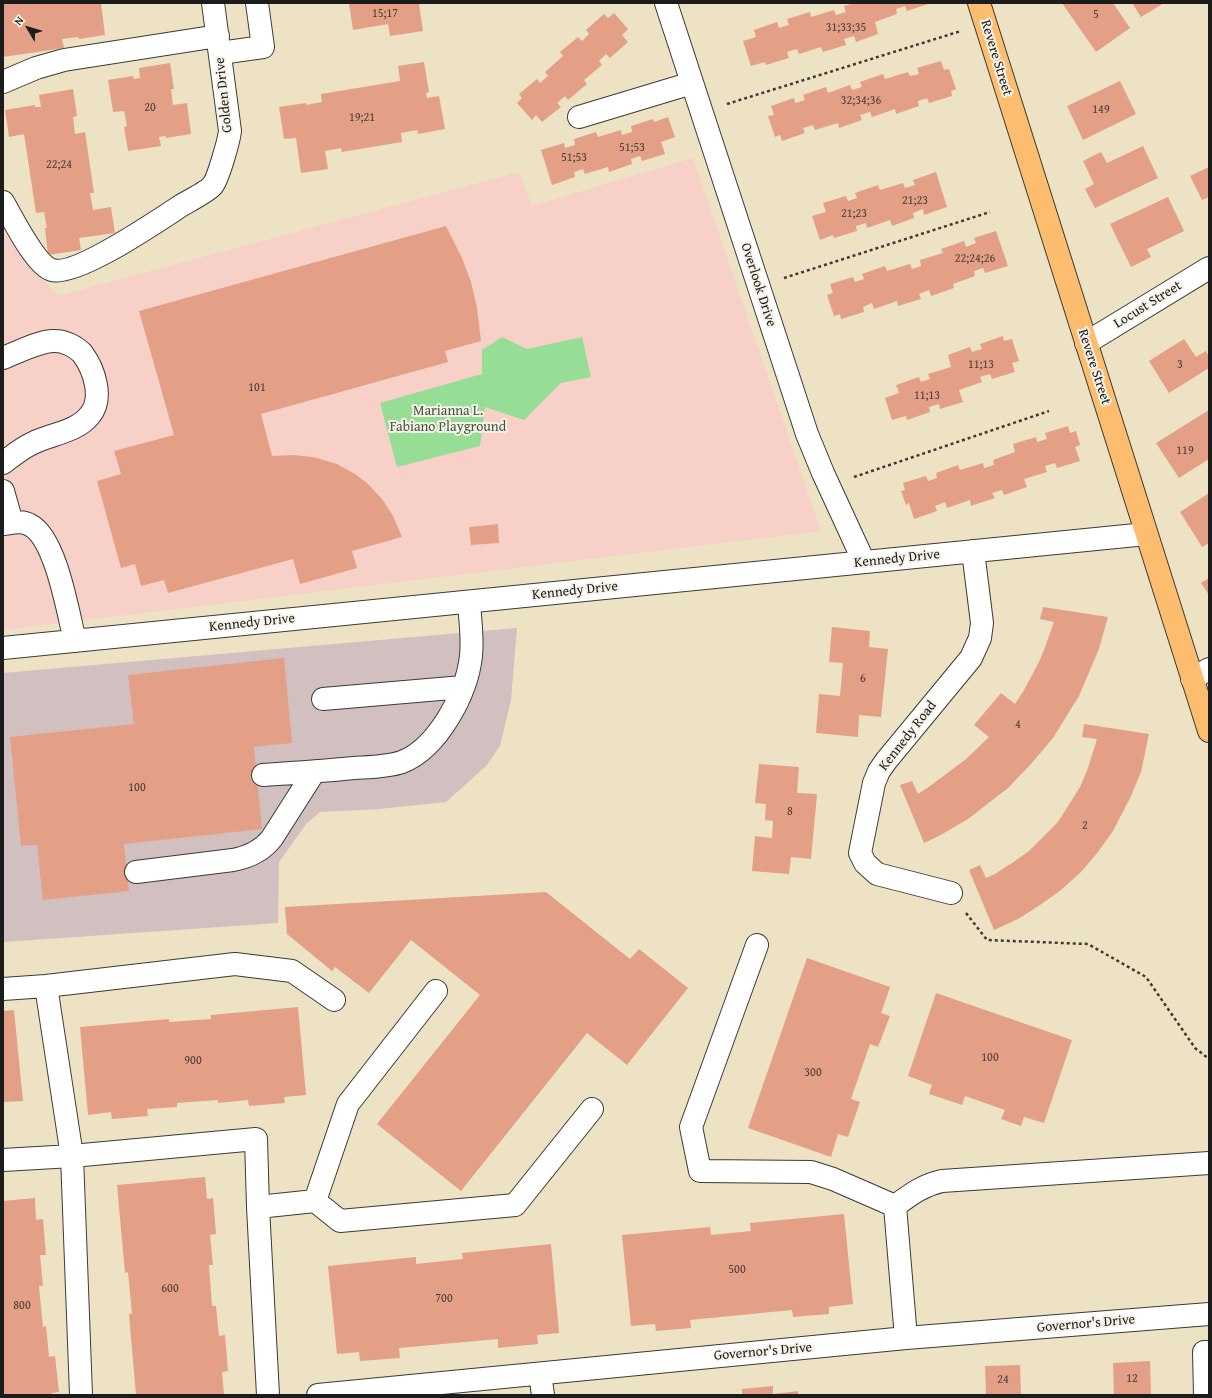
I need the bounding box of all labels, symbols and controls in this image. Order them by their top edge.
house number: 15;17 [372,7,398,21]
north arrow [8,8,48,48]
house number: 5 [1093,8,1099,22]
text: N [10,13,27,28]
street label: Revere Street [976,18,1016,98]
house number: 31;33;35 [826,21,866,35]
street label: Golden Drive [212,56,236,134]
house number: 32;34;36 [841,94,881,108]
house number: 20 [144,101,156,115]
house number: 149 [1092,103,1110,117]
house number: 19;21 [349,111,375,125]
house number: 51;53 [619,141,645,155]
house number: 51;53 [561,151,587,165]
house number: 22;24 [46,158,72,172]
house number: 21;23 [902,194,928,208]
house number: 21;23 [841,207,867,221]
street label: Overlook Drive [737,241,779,329]
house number: 22;24;26 [955,252,995,266]
street label: Locust Street [1111,278,1185,332]
street label: Revere Street [1074,327,1114,407]
house number: 11;13 [968,358,994,372]
house number: 3 [1177,358,1183,372]
house number: 101 [248,381,266,395]
house number: 11;13 [914,389,940,403]
park label: Marianna L. Fabiano Playground [390,403,506,436]
house number: 119 [1176,444,1194,458]
street label: Kennedy Drive [853,546,941,572]
street label: Kennedy Drive [531,578,619,604]
street label: Kennedy Drive [208,610,296,636]
house number: 6 [860,672,866,686]
street label: Kennedy Road [876,698,940,774]
house number: 4 [1015,718,1021,732]
house number: 100 [128,781,146,795]
house number: 8 [787,805,793,819]
house number: 2 [1082,819,1088,833]
house number: 100 [981,1051,999,1065]
house number: 900 [184,1054,202,1068]
house number: 300 [804,1066,822,1080]
house number: 500 [728,1263,746,1277]
house number: 600 [161,1282,179,1296]
house number: 700 [435,1292,453,1306]
house number: 800 [13,1299,31,1313]
street label: Governor's Drive [1036,1311,1136,1337]
street label: Governor's Drive [713,1339,813,1365]
house number: 12 [1126,1372,1138,1386]
house number: 24 [997,1373,1009,1387]

